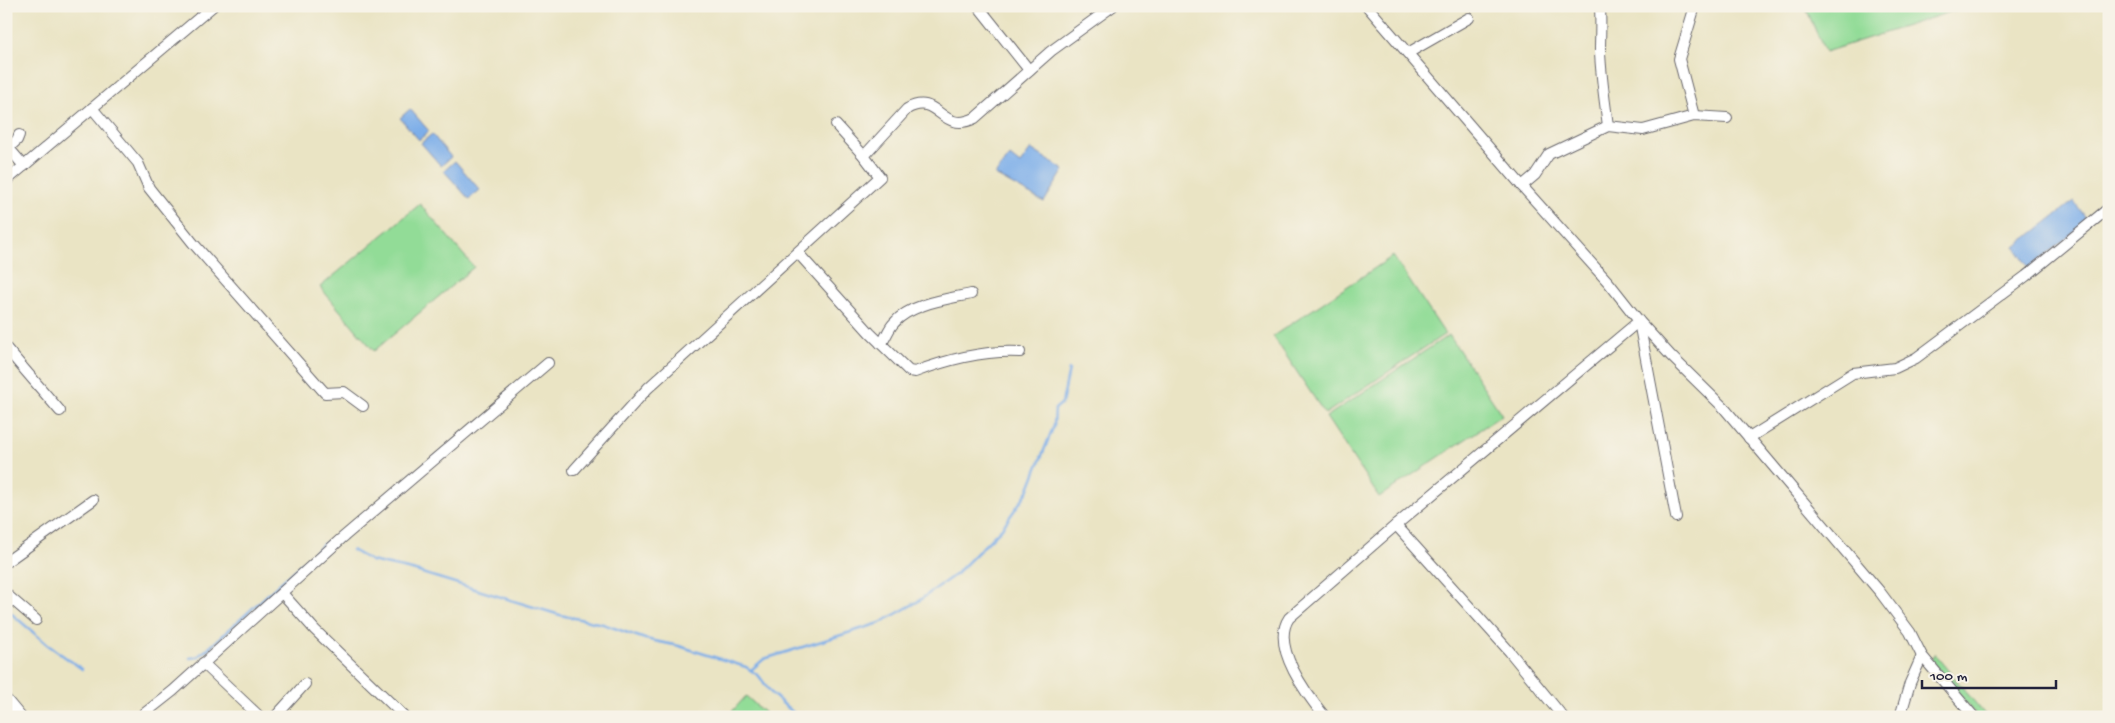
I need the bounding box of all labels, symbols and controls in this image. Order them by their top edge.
scale bar [1922,658,2056,690]
text: 100 m [1929,668,1968,686]

